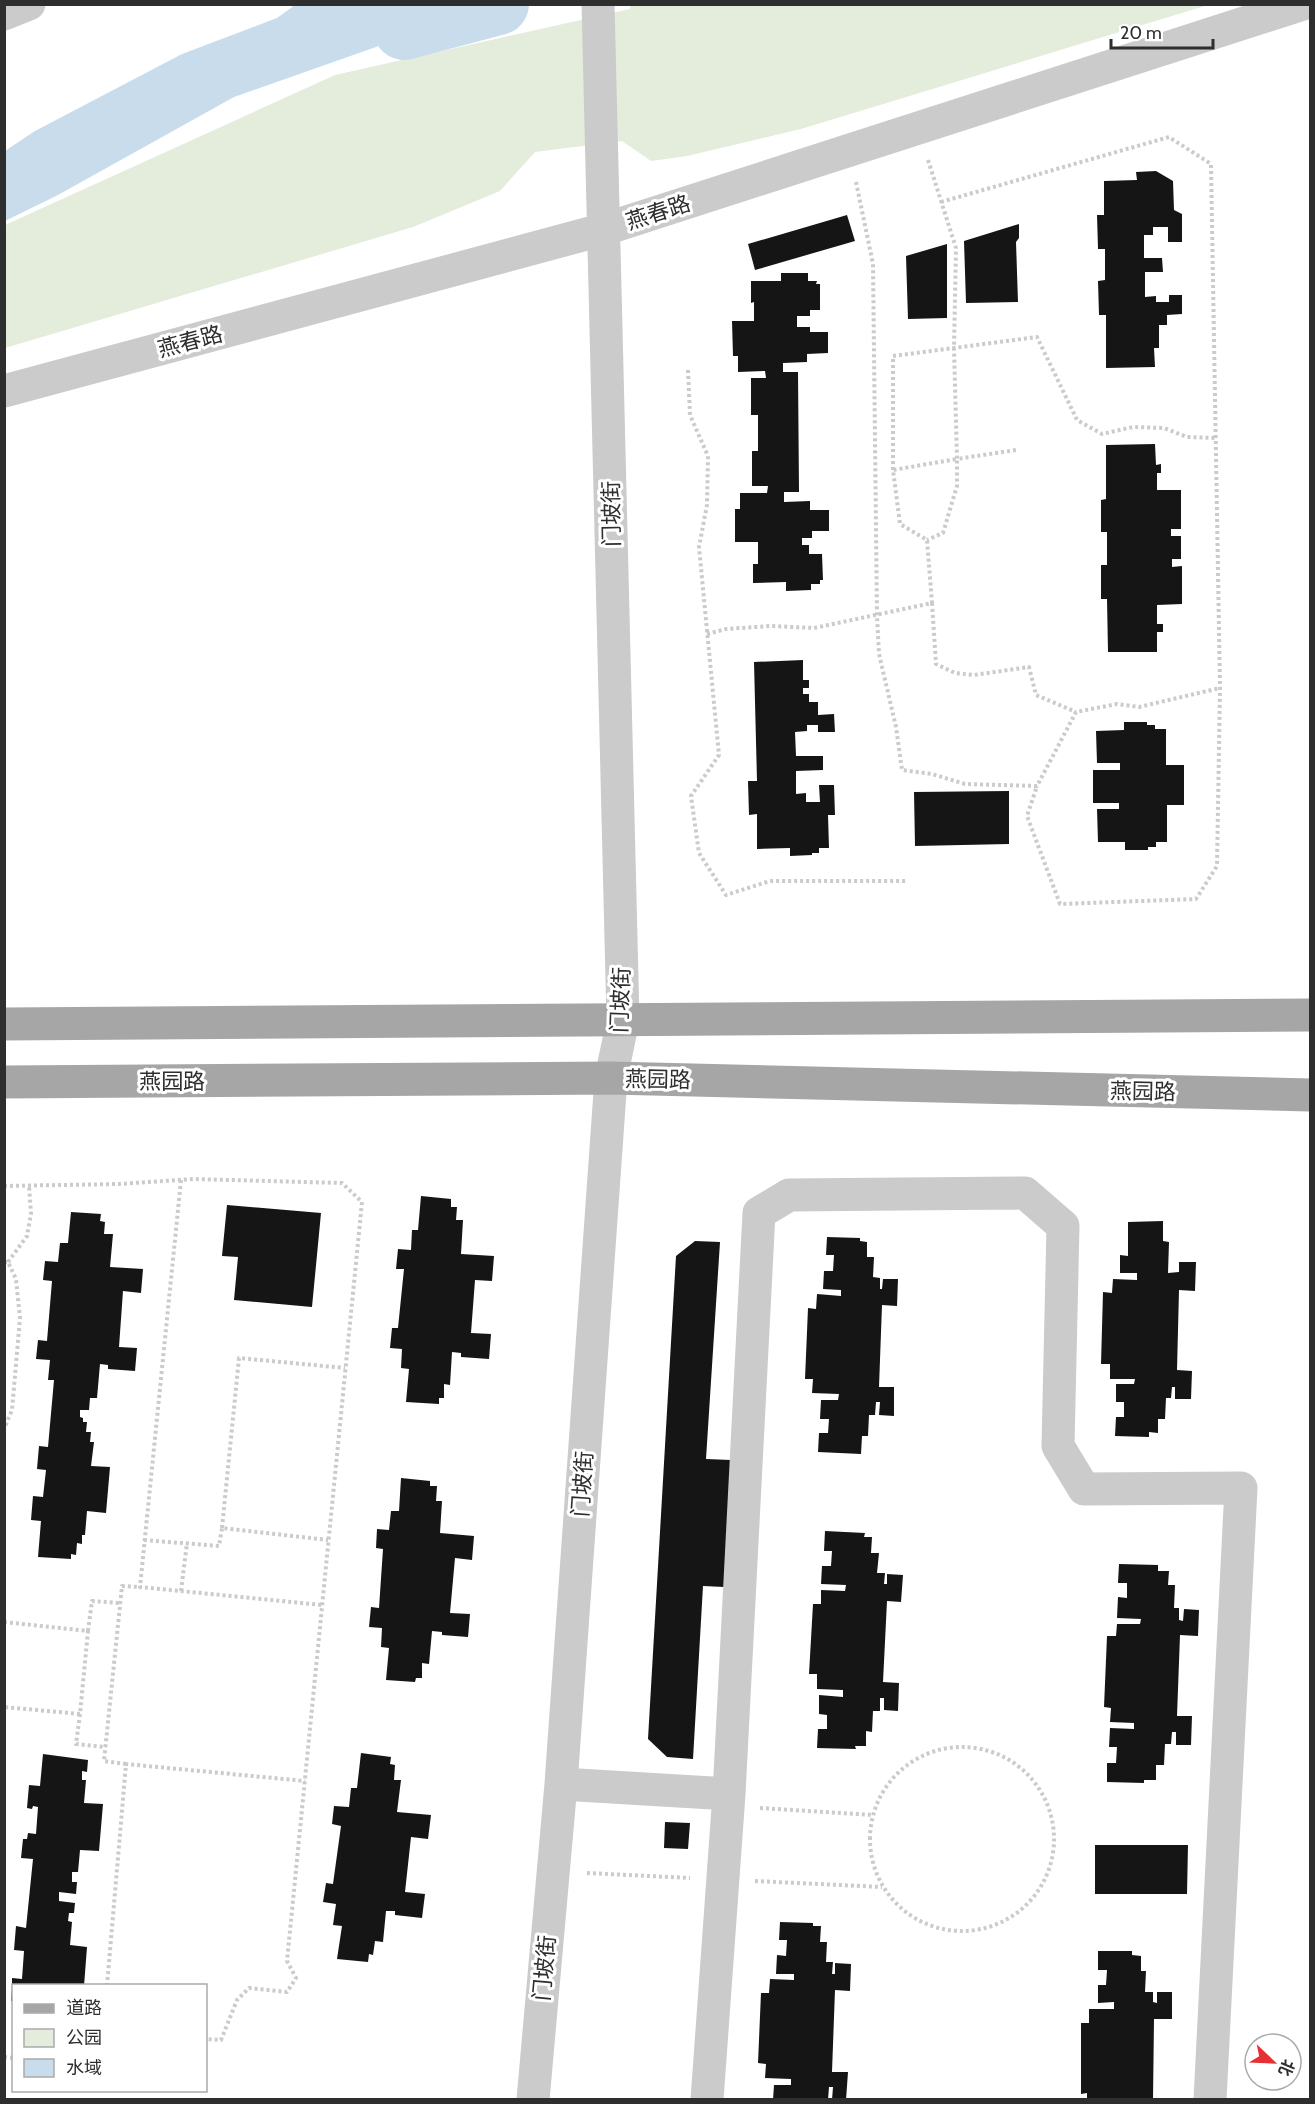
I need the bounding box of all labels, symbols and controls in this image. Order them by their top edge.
scale bar [1111,12,1213,50]
text: 20 m [1120,22,1162,44]
street label: 燕春路 [623,189,694,236]
street label: 燕春路 [155,320,226,363]
street label: 门坡街 [597,481,626,547]
street label: 门坡街 [606,967,635,1033]
street label: 燕园路 [625,1065,691,1094]
street label: 燕园路 [139,1068,205,1095]
street label: 燕园路 [1110,1077,1176,1106]
street label: 门坡街 [567,1450,598,1518]
street label: 门坡街 [528,1934,561,2002]
legend [12,1984,207,2092]
text: 道路 [66,1997,102,2019]
text: 公园 [66,2027,102,2049]
north arrow [1243,2032,1303,2092]
text: 水域 [66,2057,102,2079]
text: 北 [1274,2057,1298,2079]

